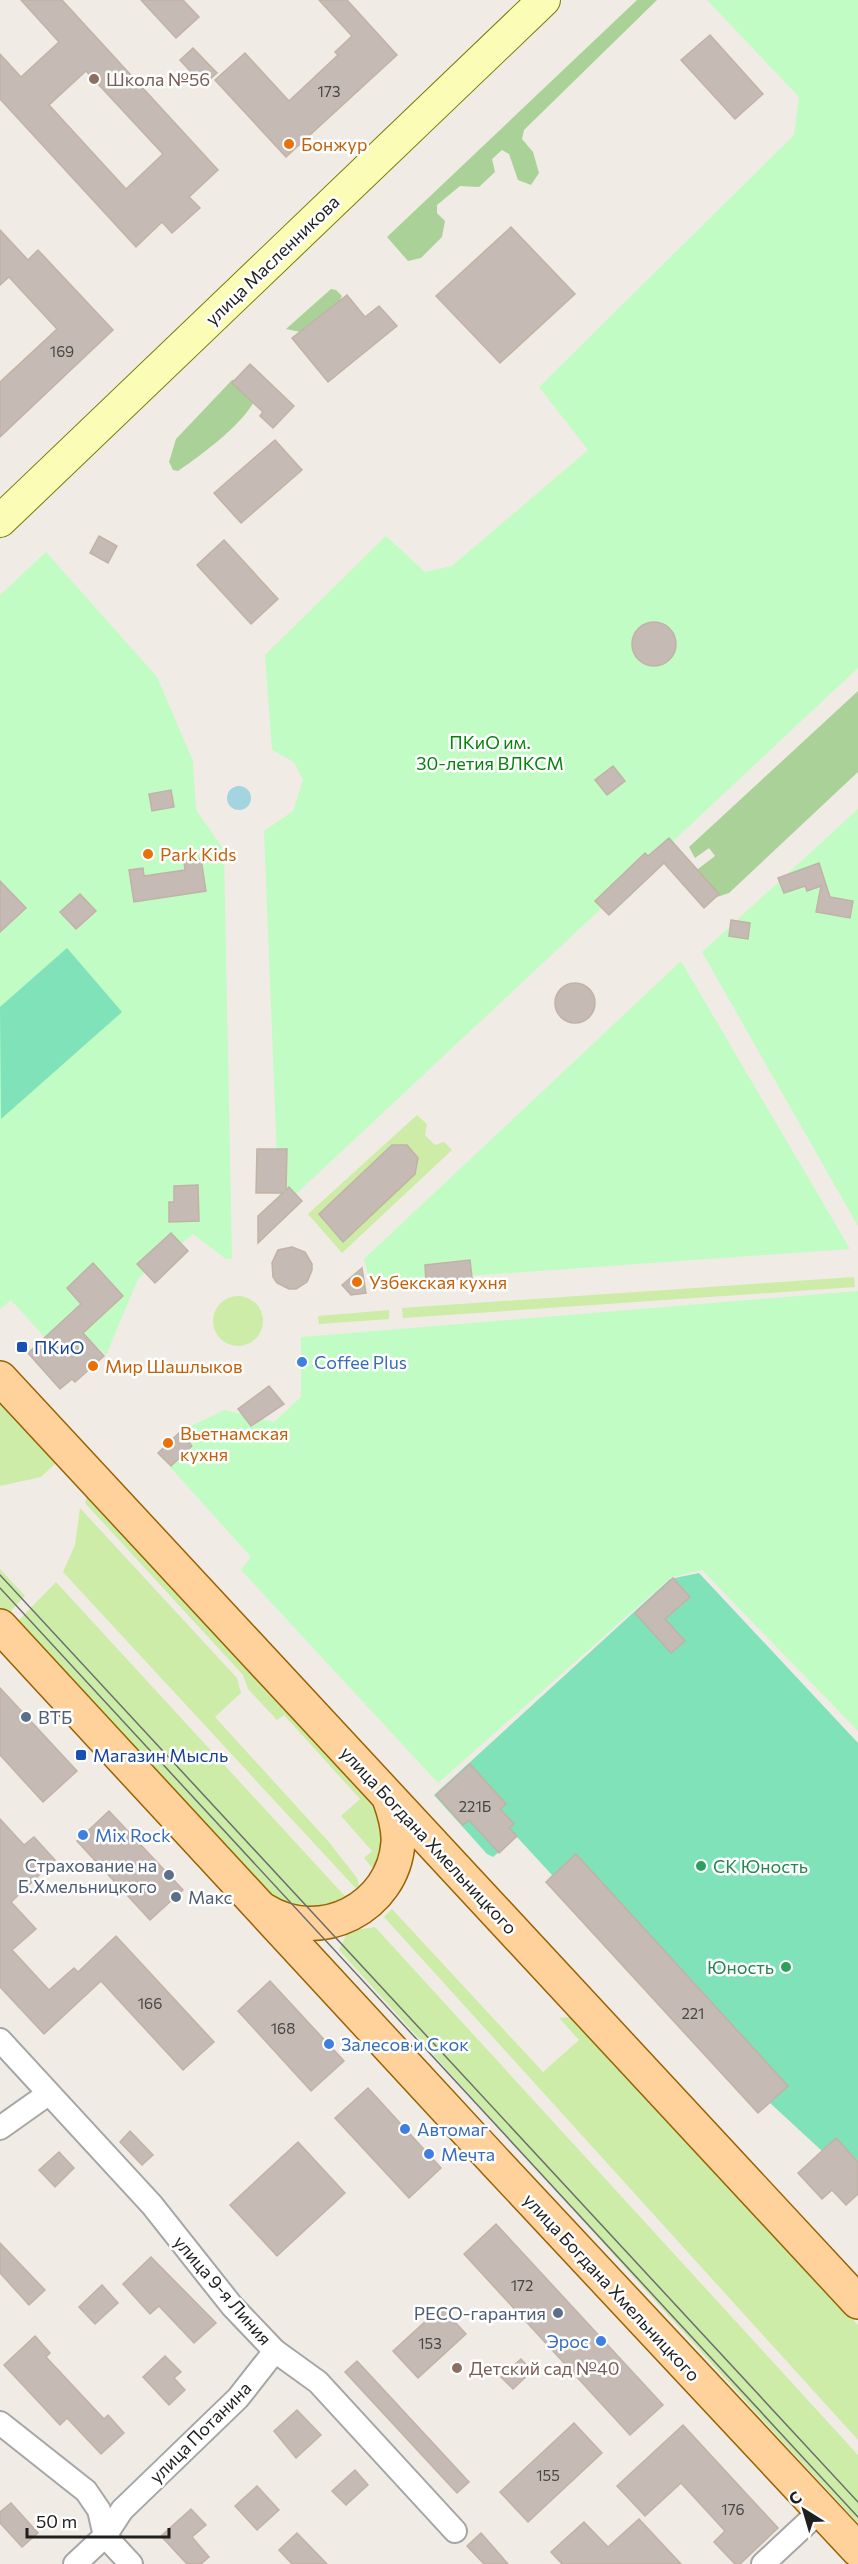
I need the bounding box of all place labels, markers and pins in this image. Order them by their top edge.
place label: Школа №56 [106,68,210,90]
marker: Школа №56 [87,72,101,86]
place label: Бонжур [301,133,367,155]
marker: Бонжур [282,137,296,151]
place label: Park Kids [160,843,236,865]
marker: Park Kids [141,847,155,861]
place label: Узбекская кухня [369,1271,507,1293]
marker: Узбекская кухня [350,1275,364,1289]
place label: ПКиО [34,1336,85,1358]
marker: ПКиО [15,1340,29,1354]
place label: Coffee Plus [314,1351,407,1373]
place label: Мир Шашлыков [105,1355,243,1377]
marker: Coffee Plus [295,1355,309,1369]
marker: Мир Шашлыков [86,1359,100,1373]
place label: Вьетнамская кухня [180,1422,289,1465]
marker: Вьетнамская кухня [161,1436,175,1450]
place label: ВТБ [38,1706,72,1728]
marker: ВТБ [19,1710,33,1724]
place label: Магазин Мысль [93,1744,228,1766]
marker: Магазин Мысль [74,1748,88,1762]
place label: Mix Rock [95,1824,171,1846]
marker: Mix Rock [76,1828,90,1842]
place label: Страхование на Б.Хмельницкого [18,1854,157,1897]
place label: СК Юность [713,1855,808,1877]
marker: СК Юность [694,1859,708,1873]
marker: Страхование на Б.Хмельницкого [162,1868,176,1882]
place label: Макс [188,1886,233,1908]
marker: Макс [169,1890,183,1904]
place label: Юность [707,1956,774,1978]
marker: Юность [779,1960,793,1974]
place label: Залесов и Скок [341,2033,469,2055]
marker: Залесов и Скок [322,2037,336,2051]
place label: Автомаг [417,2118,488,2140]
marker: Автомаг [398,2122,412,2136]
place label: Мечта [441,2143,495,2165]
marker: Мечта [422,2147,436,2161]
place label: РЕСО-гарантия [414,2302,546,2324]
marker: РЕСО-гарантия [551,2306,565,2320]
place label: Эрос [546,2330,589,2352]
marker: Эрос [594,2334,608,2348]
place label: Детский сад №40 [469,2357,619,2379]
marker: Детский сад №40 [450,2361,464,2375]

